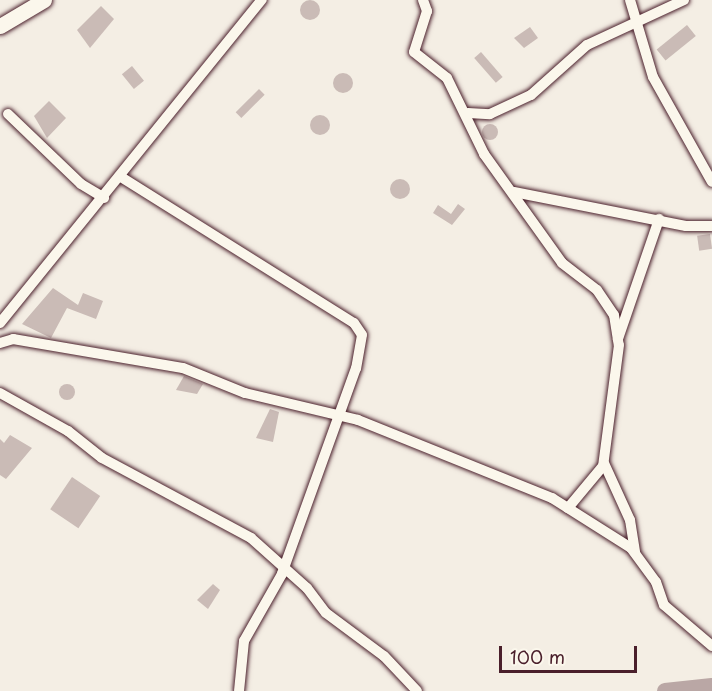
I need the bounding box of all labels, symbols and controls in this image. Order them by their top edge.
scale bar [502,634,640,672]
text: 100 m [510,643,565,670]

